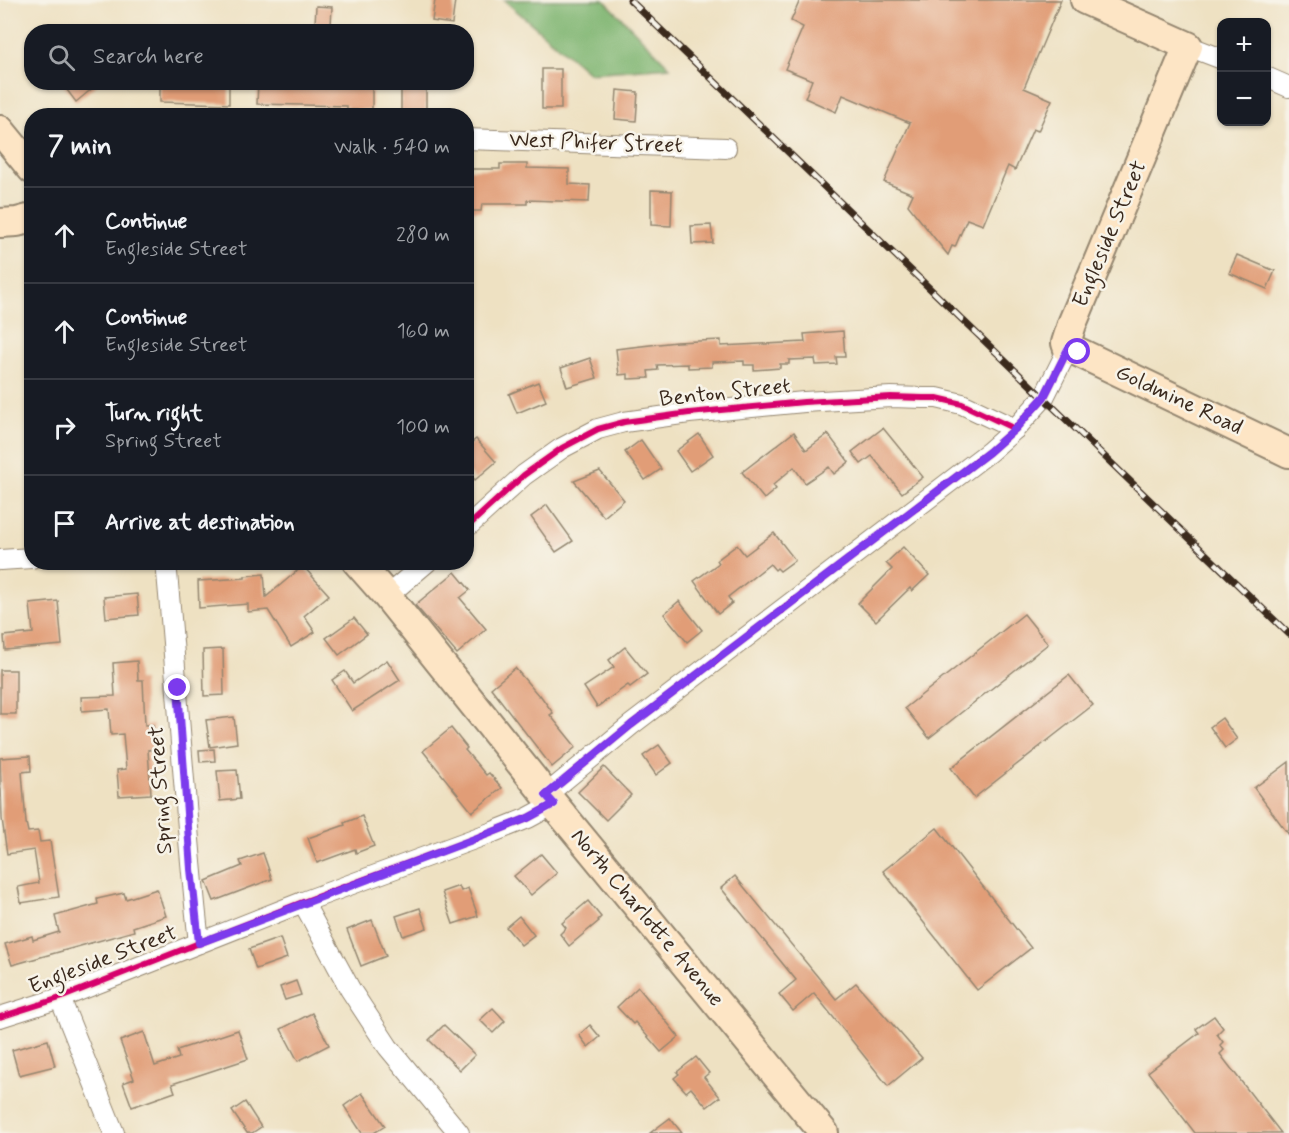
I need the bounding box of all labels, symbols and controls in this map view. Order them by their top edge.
map controls [1217,18,1271,126]
button: + [1217,18,1271,72]
search box [24,24,474,90]
icon: search [45,41,78,74]
text: Search here [93,43,204,71]
button: − [1217,72,1271,126]
street label: West Phifer Street [509,126,683,160]
text: 7 min [48,130,112,164]
text: Walk · 540 m [334,134,450,161]
street label: Engleside Street [1067,156,1156,313]
text: Continue [105,208,187,236]
icon: ahead [48,219,81,252]
text: 280 m [396,222,450,249]
text: Engleside Street [105,236,247,263]
text: Continue [105,304,187,332]
icon: ahead [48,315,81,348]
text: 160 m [397,318,450,345]
text: Engleside Street [105,332,247,359]
route start [1064,338,1090,364]
street label: Goldmine Road [1111,358,1247,442]
street label: Benton Street [658,372,792,414]
text: Turn right [105,400,203,428]
icon: right [48,411,81,444]
text: 100 m [396,414,450,441]
text: Spring Street [105,428,222,455]
icon: arrive [48,507,81,540]
text: Arrive at destination [105,509,295,537]
route end [164,674,190,700]
street label: Spring Street [143,725,182,855]
street label: North Charlotte Avenue [564,823,730,1013]
street label: Engleside Street [25,919,182,1004]

